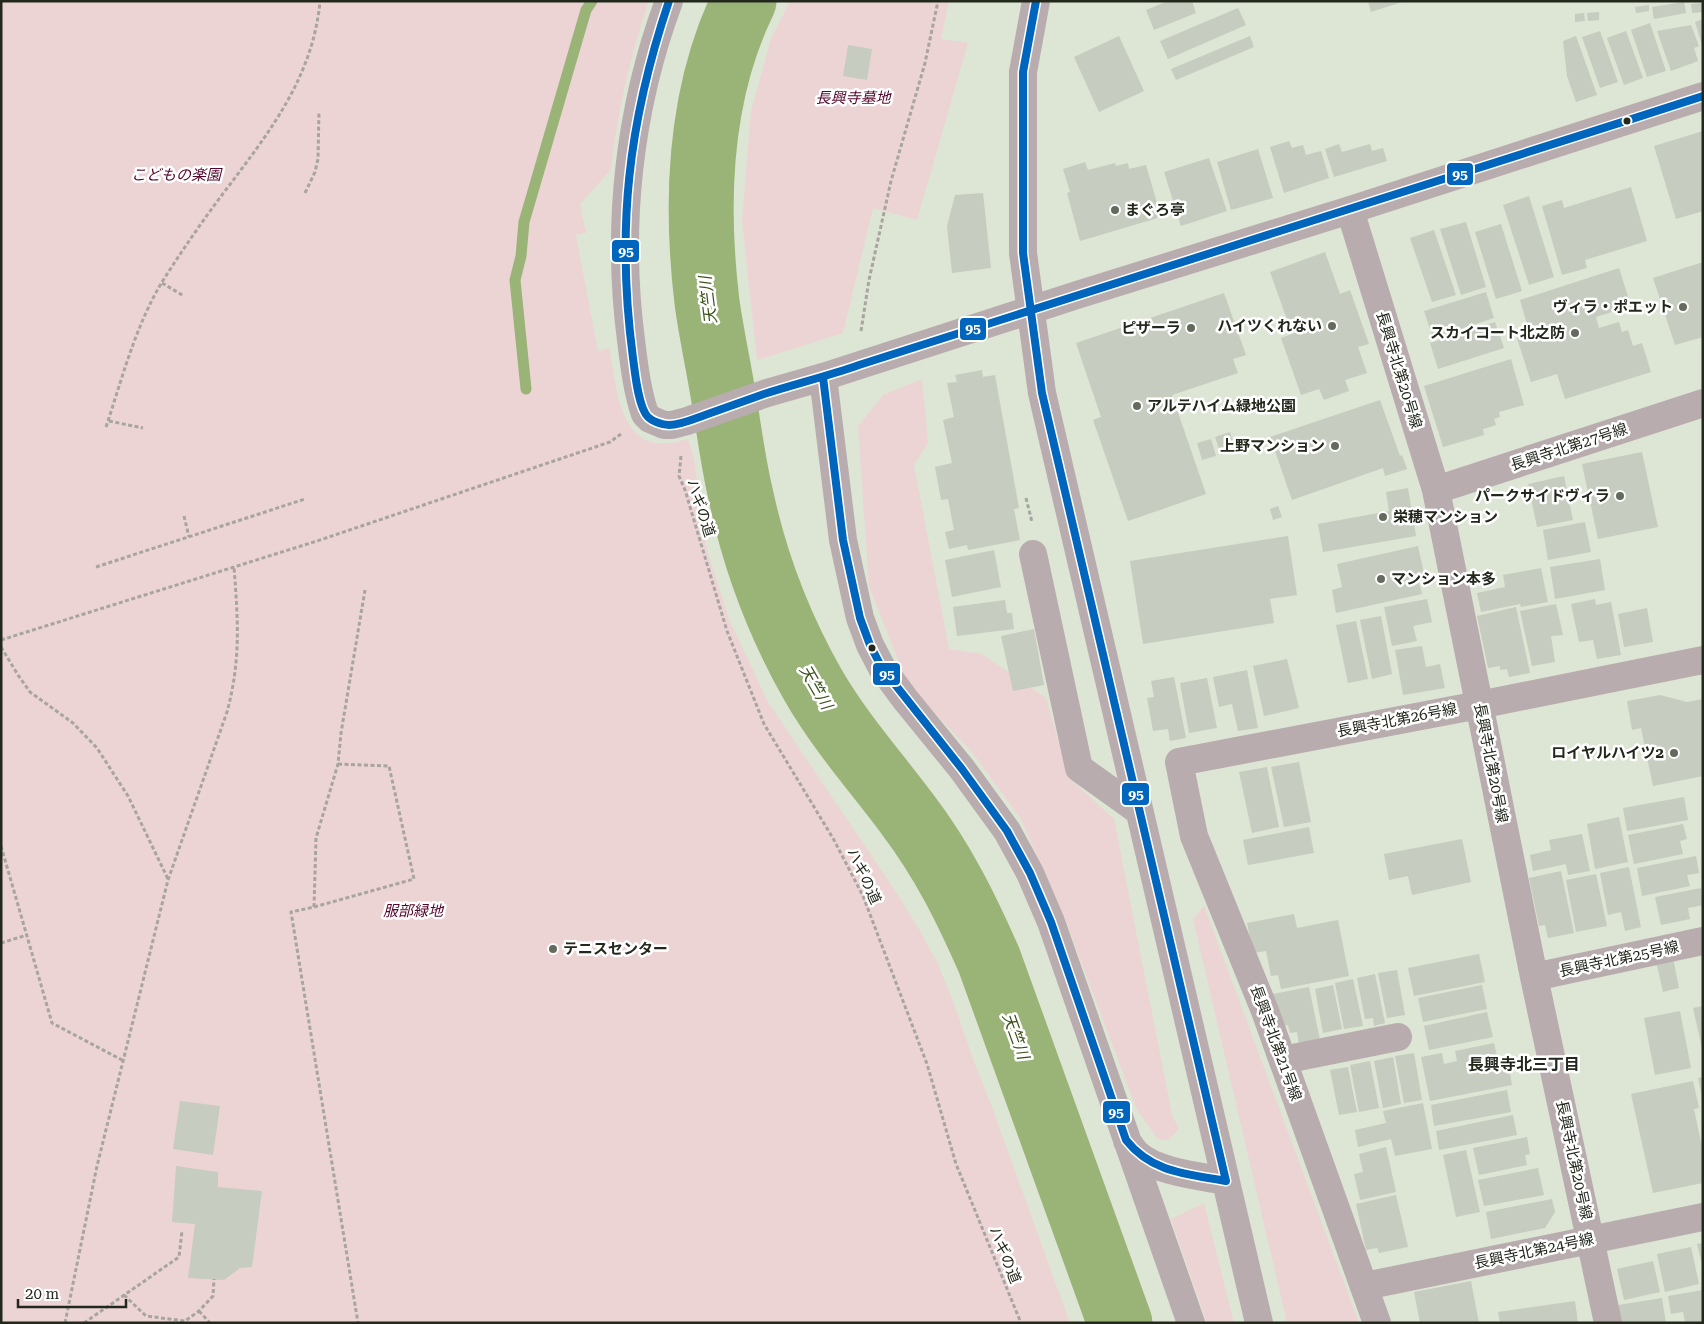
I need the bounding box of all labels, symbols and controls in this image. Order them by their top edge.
park label: 長興寺墓地 [815,89,892,107]
unlabelled marker [1622,116,1632,126]
line badge: 95 [1446,162,1474,186]
park label: こどもの楽園 [131,166,223,184]
text: 95 [1452,166,1468,182]
place label: まぐろ亭 [1125,201,1185,219]
marker: まぐろ亭 [1109,204,1121,216]
line badge: 95 [611,239,640,263]
text: 95 [618,243,634,259]
water label: 天竺川 [695,273,720,325]
place label: ヴィラ・ポエット [1553,298,1673,316]
marker: ヴィラ・ポエット [1677,301,1689,313]
street label: 長興寺北第20号線 [1373,309,1425,431]
line badge: 95 [959,317,987,341]
place label: ハイツくれない [1217,317,1322,335]
place label: ピザーラ [1121,319,1181,337]
text: 95 [965,320,981,336]
marker: ハイツくれない [1326,320,1338,332]
marker: ピザーラ [1185,322,1197,334]
place label: スカイコート北之防 [1430,324,1565,342]
marker: スカイコート北之防 [1569,327,1581,339]
place label: アルテハイム緑地公園 [1147,397,1296,415]
marker: アルテハイム緑地公園 [1131,400,1143,412]
street label: 長興寺北第27号線 [1508,420,1630,474]
place label: 上野マンション [1220,437,1325,455]
marker: 上野マンション [1329,440,1341,452]
street label: ハギの道 [683,477,719,539]
place label: パークサイドヴィラ [1475,487,1610,505]
marker: パークサイドヴィラ [1614,490,1626,502]
place label: 栄穂マンション [1393,508,1498,526]
marker: 栄穂マンション [1377,511,1389,523]
place label: マンション本多 [1391,570,1496,588]
marker: マンション本多 [1375,573,1387,585]
unlabelled marker [867,643,877,653]
water label: 天竺川 [796,661,837,714]
line badge: 95 [872,662,901,686]
text: 95 [879,666,895,682]
street label: 長興寺北第26号線 [1335,700,1459,740]
street label: 長興寺北第20号線 [1471,701,1511,825]
place label: ロイヤルハイツ2 [1551,744,1664,762]
marker: ロイヤルハイツ2 [1668,747,1680,759]
line badge: 95 [1121,782,1150,806]
text: 95 [1128,786,1144,802]
street label: ハギの道 [843,845,885,907]
park label: 服部緑地 [383,902,445,920]
street label: 長興寺北第25号線 [1558,938,1680,980]
place label: テニスセンター [563,940,668,958]
marker: テニスセンター [547,943,559,955]
street label: 長興寺北第21号線 [1247,983,1305,1103]
water label: 天竺川 [999,1010,1034,1064]
district label: 長興寺北三丁目 [1468,1055,1580,1074]
street label: 長興寺北第20号線 [1553,1099,1595,1221]
line badge: 95 [1102,1100,1131,1124]
text: 95 [1108,1104,1124,1120]
street label: ハギの道 [985,1224,1025,1286]
street label: 長興寺北第24号線 [1473,1230,1595,1272]
scale bar [18,1276,125,1308]
text: 20 m [25,1285,60,1303]

